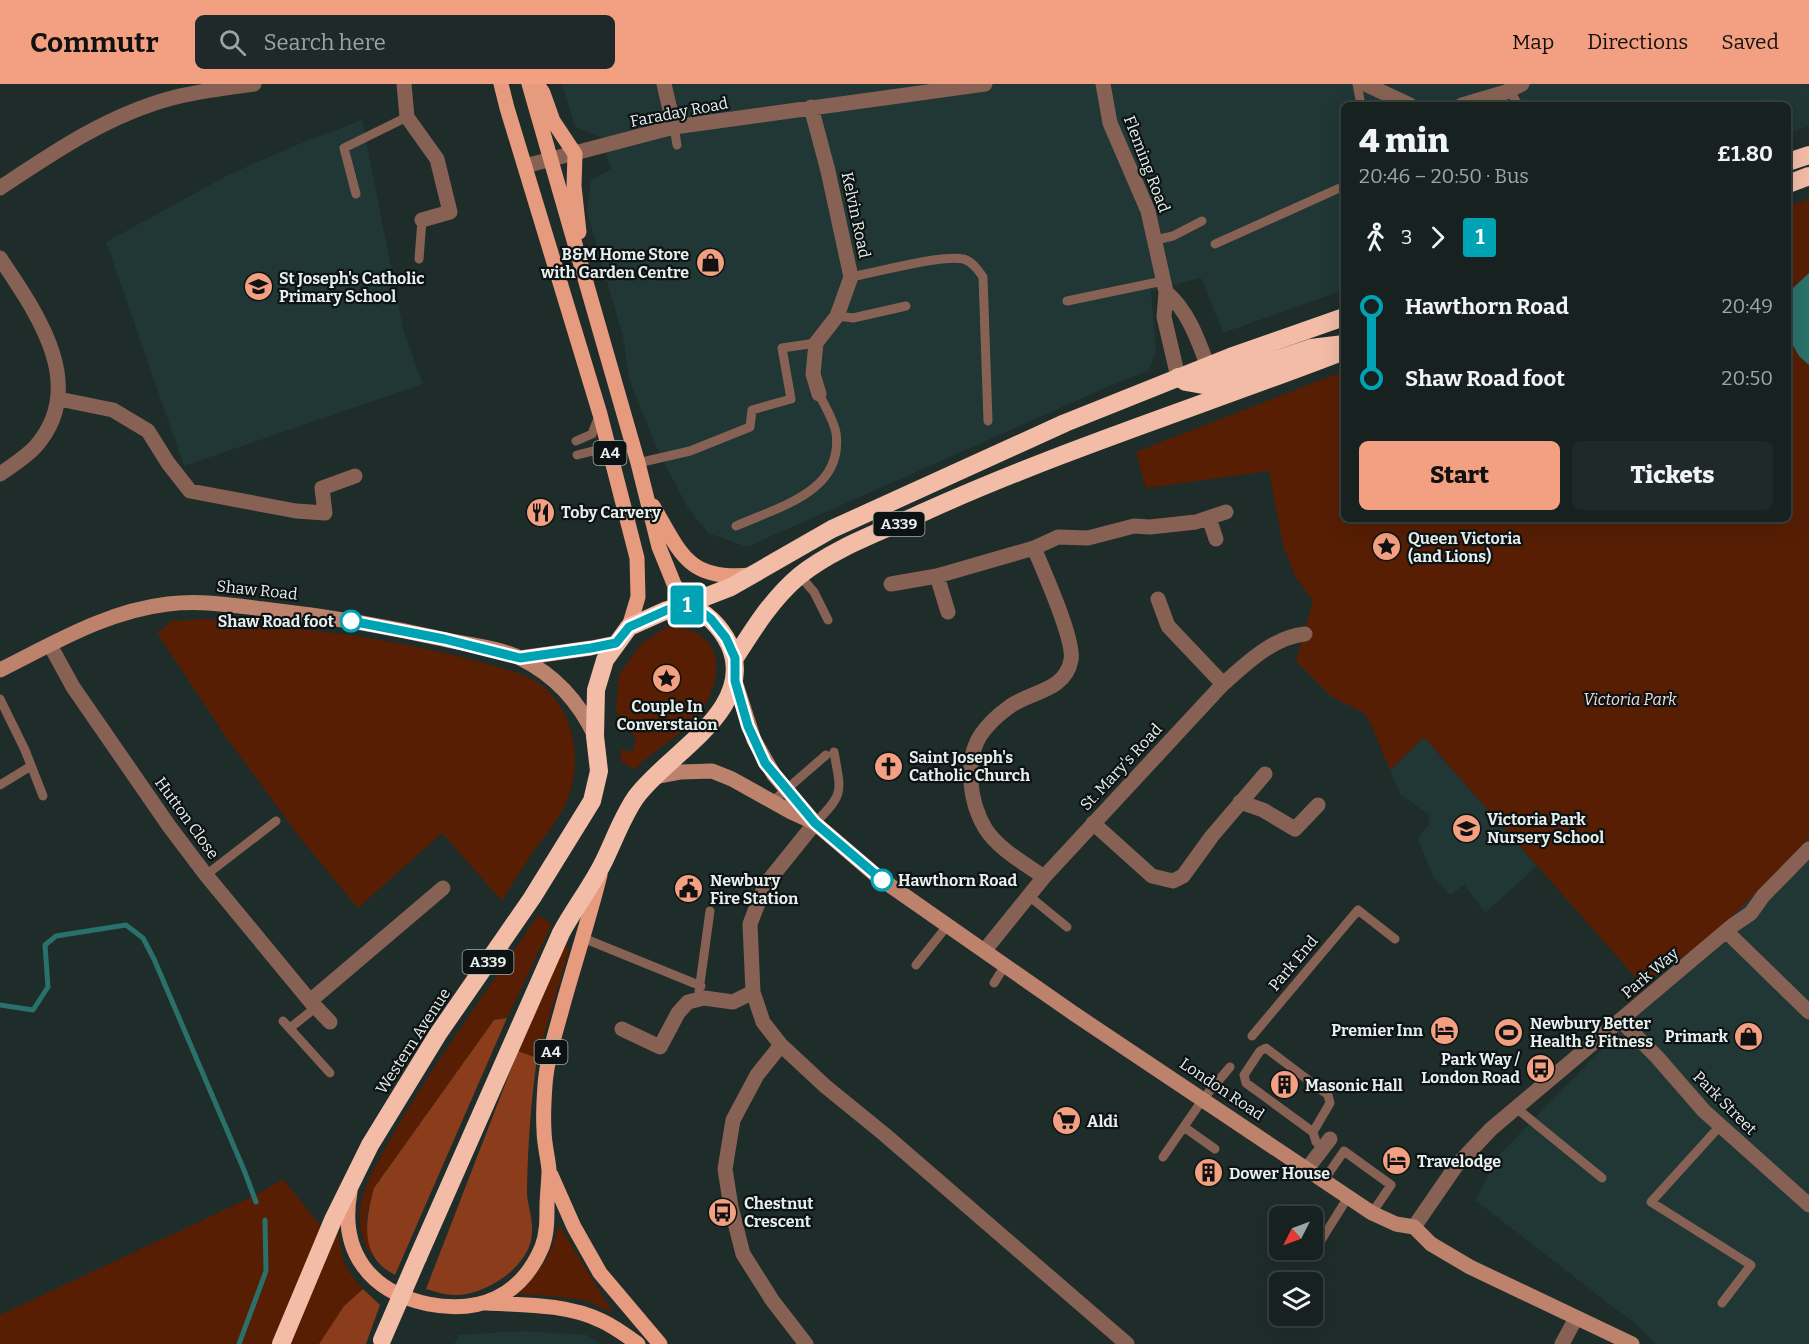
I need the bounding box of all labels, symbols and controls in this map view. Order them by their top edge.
search box [195,15,615,69]
text: Commutr [30,26,159,59]
icon: search [216,26,249,59]
text: Search here [264,29,386,56]
text: Map [1512,29,1554,55]
text: Directions [1587,29,1688,55]
text: Saved [1721,29,1779,55]
street label: Faraday Road [628,93,730,131]
street label: Fleming Road [1120,113,1174,216]
text: 4 min [1359,121,1449,161]
text: £1.80 [1717,140,1773,167]
text: 20:46 – 20:50 · Bus [1359,164,1529,188]
street label: Kelvin Road [838,170,875,260]
icon: walk [1359,221,1392,254]
icon: forward [1421,221,1454,254]
text: 1 [1475,224,1484,250]
text: 3 [1401,225,1412,249]
place label: B&M Home Store with Garden Centre [540,245,689,282]
shop icon: B&M Home Store with Garden Centre [694,247,726,279]
place label: St Joseph's Catholic Primary School [279,269,425,306]
school or university icon: St Joseph's Catholic Primary School [242,271,274,303]
text: Hawthorn Road [1405,293,1569,320]
text: 20:49 [1722,294,1773,318]
text: Shaw Road foot [1405,365,1565,392]
text: 20:50 [1722,366,1773,390]
road number: A4 [594,441,626,465]
button: Start [1359,441,1560,510]
button: Tickets [1572,441,1773,510]
restaurant icon: Toby Carvery [524,496,556,528]
place label: Toby Carvery [561,503,661,522]
road number: A339 [874,512,924,536]
place label: Queen Victoria (and Lions) [1408,529,1521,566]
place icon: Queen Victoria (and Lions) [1371,531,1403,563]
street label: Shaw Road [215,576,299,604]
line badge: 1 [668,586,706,624]
text: 1 [682,592,692,618]
marker: Shaw Road foot [340,610,362,632]
place label: Shaw Road foot [218,612,335,631]
place icon: Couple In Converstaion [651,662,683,694]
park label: Victoria Park [1583,690,1677,709]
place label: Couple In Converstaion [616,697,718,734]
street label: St. Mary's Road [1076,719,1166,814]
place label: Saint Joseph's Catholic Church [909,748,1030,785]
church icon: Saint Joseph's Catholic Church [872,750,904,782]
street label: Hutton Close [151,773,223,863]
place label: Victoria Park Nursery School [1487,810,1604,847]
school or university icon: Victoria Park Nursery School [1450,812,1482,844]
marker: Hawthorn Road [871,869,893,891]
place label: Newbury Fire Station [710,871,799,908]
place label: Hawthorn Road [898,871,1017,890]
public building icon: Newbury Fire Station [673,873,705,905]
street label: Park End [1264,931,1322,995]
street label: Park Way [1618,943,1683,1002]
road number: A339 [462,950,514,974]
street label: Western Avenue [372,985,454,1097]
hotel icon: Premier Inn [1428,1014,1460,1046]
place label: Newbury Better Health & Fitness [1530,1014,1653,1051]
sports icon: Newbury Better Health & Fitness [1493,1016,1525,1048]
shop icon: Primark [1733,1020,1765,1052]
place label: Premier Inn [1331,1021,1424,1040]
place label: Primark [1665,1027,1728,1046]
road number: A4 [534,1040,568,1064]
place label: Park Way / London Road [1421,1050,1521,1087]
bus stop icon: Park Way / London Road [1525,1052,1557,1084]
street label: London Road [1176,1054,1268,1124]
street label: Park Street [1689,1067,1761,1139]
building icon: Masonic Hall [1268,1069,1300,1101]
place label: Masonic Hall [1305,1076,1403,1095]
supermarket icon: Aldi [1050,1105,1082,1137]
place label: Aldi [1087,1112,1118,1131]
hotel icon: Travelodge [1380,1145,1412,1177]
place label: Travelodge [1417,1152,1501,1171]
building icon: Dower House [1192,1157,1224,1189]
place label: Dower House [1229,1164,1330,1183]
place label: Chestnut Crescent [744,1194,814,1231]
bus stop icon: Chestnut Crescent [707,1196,739,1228]
north arrow [1269,1206,1323,1260]
map controls [1269,1206,1323,1326]
button: layers [1269,1272,1323,1326]

